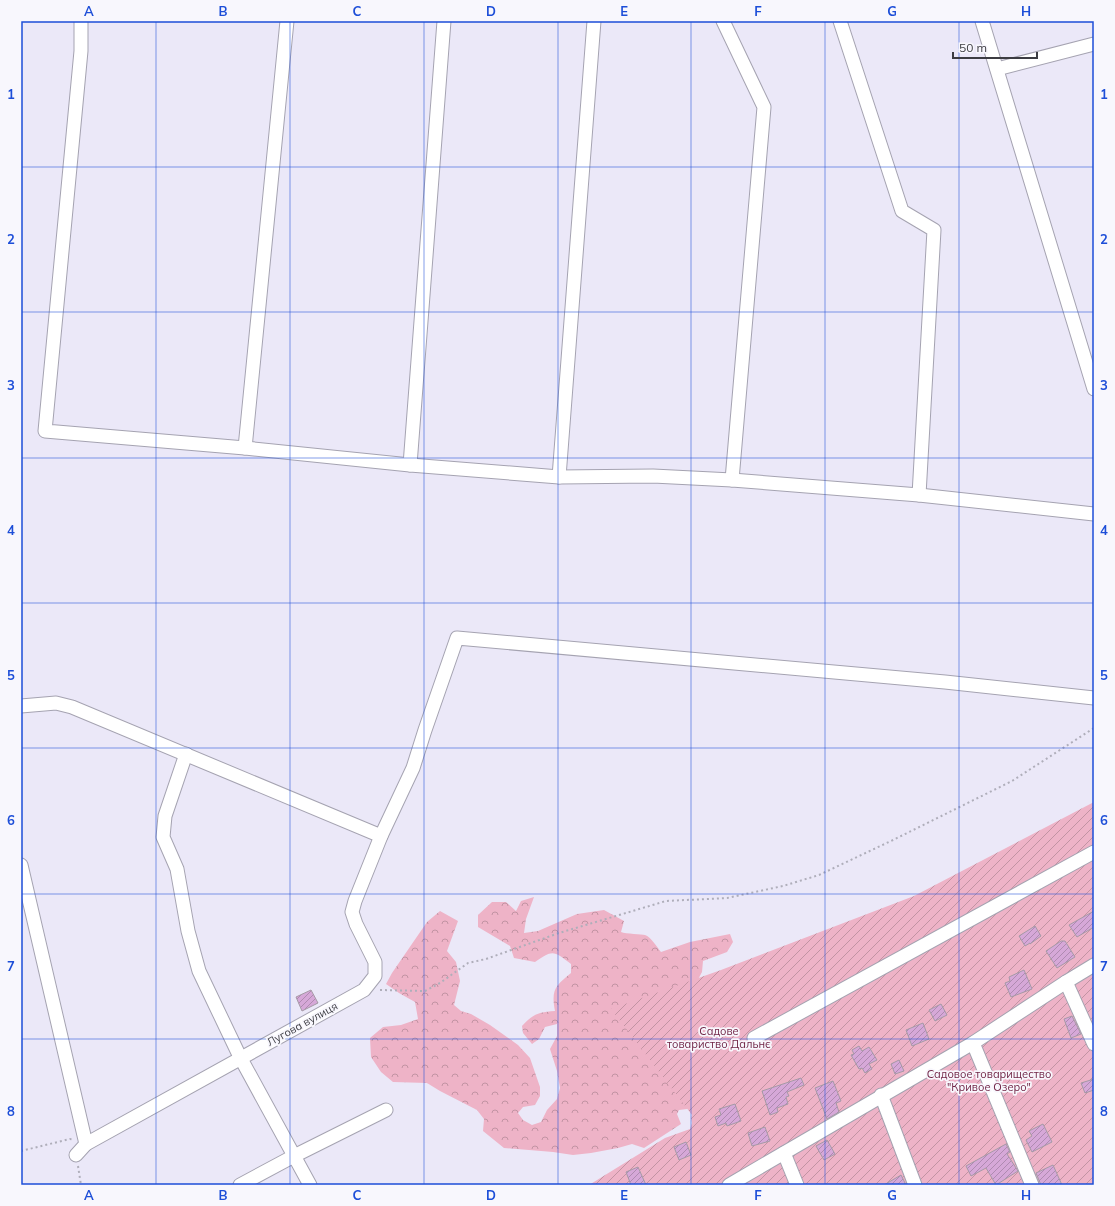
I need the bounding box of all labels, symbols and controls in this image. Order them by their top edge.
text: A [84,3,94,19]
text: B [219,3,228,19]
text: C [353,3,362,19]
text: D [486,3,496,19]
text: E [620,3,628,19]
text: F [754,3,762,19]
text: G [887,3,897,19]
text: H [1021,3,1031,19]
scale bar [953,34,1037,60]
text: 50 m [959,40,987,55]
text: 1 [7,86,15,102]
text: 1 [1100,86,1108,102]
text: 2 [7,231,15,247]
text: 2 [1100,231,1108,247]
text: 3 [7,377,15,393]
text: 3 [1100,377,1108,393]
text: 4 [7,522,15,538]
text: 4 [1100,522,1108,538]
text: 5 [7,667,15,683]
text: 5 [1100,667,1108,683]
text: 6 [7,812,15,828]
text: 6 [1100,812,1108,828]
text: 7 [7,958,15,974]
text: 7 [1100,958,1108,974]
street label: Лугова вулиця [264,999,340,1049]
park label: Садове товариство Дальнє [667,1024,771,1051]
park label: Садовое товарищество "Кривое Озеро" [927,1067,1051,1094]
text: 8 [7,1103,15,1119]
text: 8 [1100,1103,1108,1119]
text: A [84,1187,94,1203]
text: B [219,1187,228,1203]
text: C [353,1187,362,1203]
text: D [486,1187,496,1203]
text: E [620,1187,628,1203]
text: F [754,1187,762,1203]
text: G [887,1187,897,1203]
text: H [1021,1187,1031,1203]

